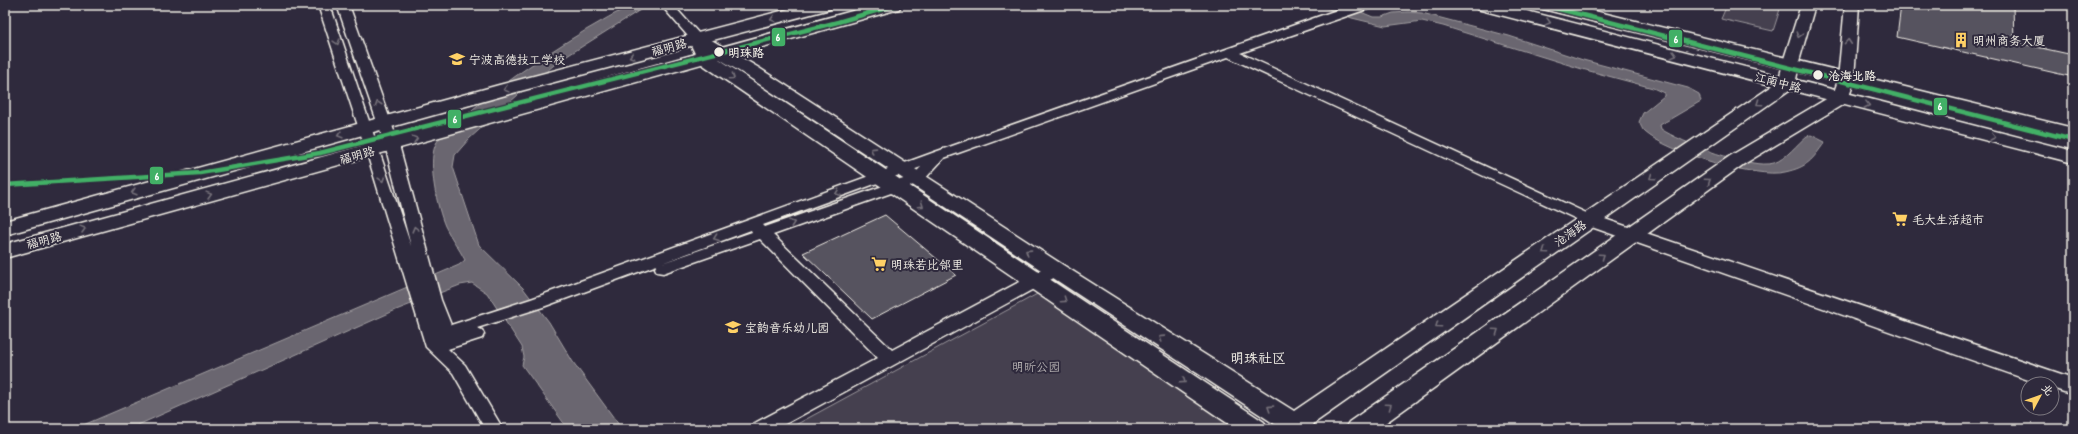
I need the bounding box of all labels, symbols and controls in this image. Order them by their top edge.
one-way arrow [770,14,777,23]
one-way arrow [1544,17,1551,26]
line badge: 6 [771,27,786,47]
line badge: 6 [1668,29,1683,48]
text: 6 [776,30,781,44]
one-way arrow [1795,31,1804,38]
building icon: 明州商务大厦 [1952,31,1970,49]
text: 6 [1674,32,1679,46]
place label: 明州商务大厦 [1973,32,2045,49]
street label: 福明路 [649,34,689,60]
one-way arrow [332,38,340,45]
one-way arrow [1844,39,1853,45]
place label: 明珠路 [728,44,764,61]
marker: 明珠路 [712,45,726,59]
school or university icon: 宁波高德技工学校 [448,50,466,68]
one-way arrow [1671,50,1677,58]
place label: 宁波高德技工学校 [469,51,565,68]
one-way arrow [629,52,635,60]
place label: 沧海北路 [1828,67,1876,84]
street label: 江南中路 [1753,68,1803,96]
marker: 沧海北路 [1811,68,1825,82]
one-way arrow [727,72,734,79]
one-way arrow [503,85,510,93]
line badge: 6 [1933,97,1948,116]
one-way arrow [1756,98,1763,105]
text: 6 [1938,99,1943,113]
one-way arrow [1864,100,1871,109]
one-way arrow [374,101,383,108]
line badge: 6 [447,109,462,129]
text: 6 [453,112,458,126]
one-way arrow [337,130,344,139]
one-way arrow [1990,132,1997,141]
one-way arrow [412,135,418,143]
street label: 福明路 [337,142,377,168]
one-way arrow [870,148,877,155]
line badge: 6 [149,166,164,185]
text: 6 [155,169,160,183]
one-way arrow [1649,172,1656,179]
one-way arrow [377,175,386,182]
one-way arrow [1703,179,1710,186]
one-way arrow [131,187,138,196]
one-way arrow [835,189,842,197]
one-way arrow [205,191,212,200]
one-way arrow [916,200,923,207]
supermarket icon: 毛大生活超市 [1891,210,1909,228]
place label: 毛大生活超市 [1912,211,1984,228]
street label: 沧海路 [1550,216,1590,250]
one-way arrow [789,219,796,228]
one-way arrow [411,225,419,232]
one-way arrow [80,226,86,234]
street label: 福明路 [24,227,64,253]
one-way arrow [713,233,720,242]
one-way arrow [1542,246,1549,253]
one-way arrow [1025,249,1032,257]
one-way arrow [1597,254,1604,261]
supermarket icon: 明珠若比邻里 [870,255,888,273]
place label: 明珠若比邻里 [891,256,963,273]
one-way arrow [1059,295,1066,302]
school or university icon: 宝韵音乐幼儿园 [724,318,742,336]
place label: 宝韵音乐幼儿园 [745,319,829,336]
one-way arrow [1435,320,1442,328]
one-way arrow [1491,329,1498,336]
one-way arrow [1158,335,1165,342]
district label: 明珠社区 [1230,348,1286,367]
park label: 明昕公园 [1012,358,1060,375]
one-way arrow [1179,376,1186,384]
north arrow [2020,376,2060,416]
text: 北 [2039,381,2056,398]
one-way arrow [1385,404,1392,411]
one-way arrow [1268,406,1275,413]

